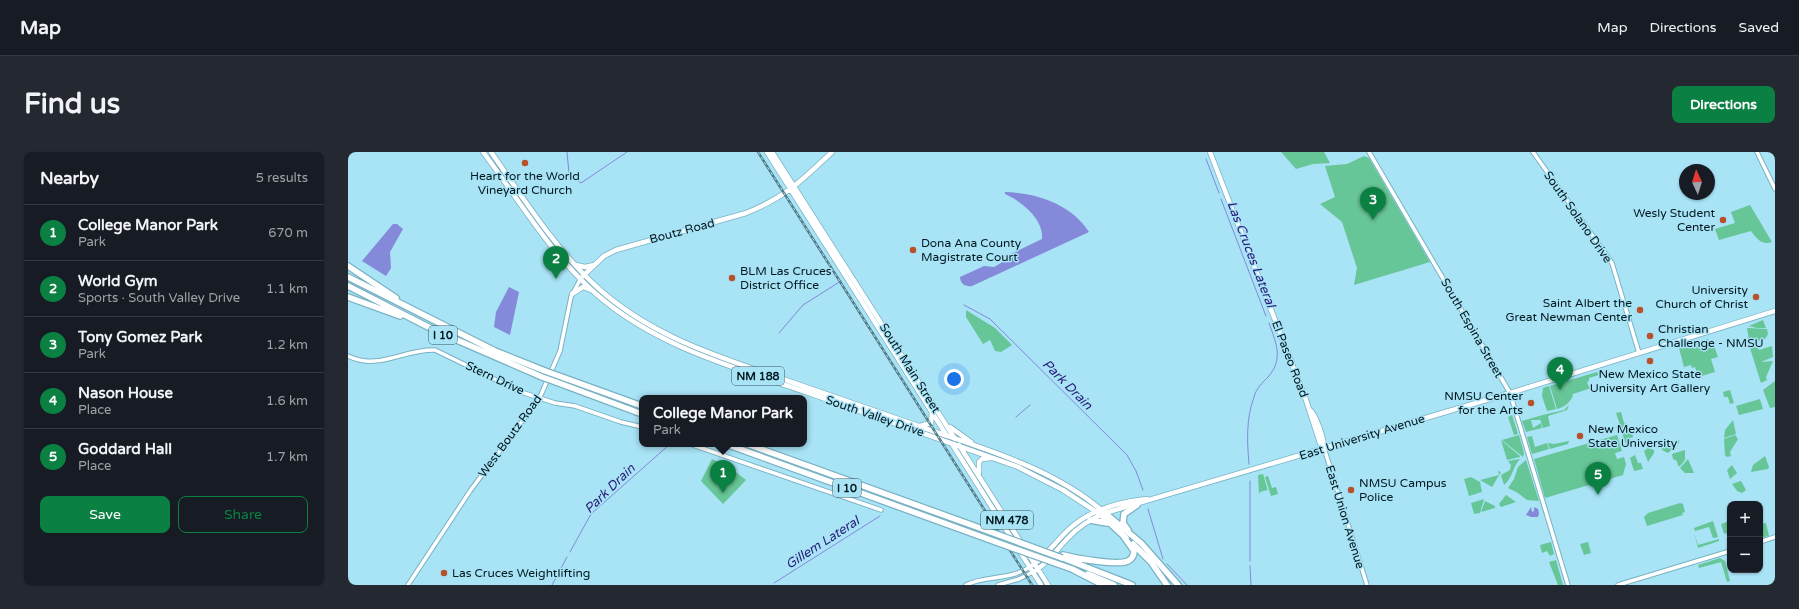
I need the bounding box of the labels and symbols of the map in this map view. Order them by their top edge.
marker: Heart for the World Vineyard Church [520,158,530,168]
north arrow [1679,164,1715,200]
street label: South Solano Drive [1541,168,1615,266]
place label: Heart for the World Vineyard Church [470,169,580,197]
pin: 3 [1360,187,1386,220]
water label: Las Cruces Lateral [1223,199,1279,311]
place label: Wesly Student Center [1633,206,1715,234]
marker: Wesly Student Center [1718,215,1728,225]
street label: Boutz Road [648,216,716,246]
place label: Dona Ana County Magistrate Court [921,236,1022,264]
marker: Dona Ana County Magistrate Court [908,245,918,255]
pin: 2 [543,246,569,279]
place label: BLM Las Cruces District Office [740,264,832,292]
marker: BLM Las Cruces District Office [727,273,737,283]
street label: South Espina Street [1438,276,1506,381]
place label: University Church of Christ [1655,283,1749,311]
marker: University Church of Christ [1751,292,1761,302]
place label: Saint Albert the Great Newman Center [1506,296,1632,324]
marker: Saint Albert the Great Newman Center [1635,305,1645,315]
street label: El Paseo Road [1269,318,1311,400]
street label: South Main Street [877,321,943,416]
place label: Christian Challenge - NMSU [1658,322,1764,350]
road number: I 10 [429,326,457,344]
marker: Christian Challenge - NMSU [1645,331,1655,341]
water label: Park Drain [1039,356,1096,414]
marker: New Mexico State University Art Gallery [1645,356,1655,366]
pin: 4 [1547,357,1573,390]
street label: Stern Drive [463,358,527,398]
road number: NM 188 [732,367,784,385]
place label: New Mexico State University Art Gallery [1590,367,1711,395]
your location [944,369,964,389]
place label: NMSU Center for the Arts [1444,389,1523,417]
street label: West Boutz Road [475,392,545,480]
street label: South Valley Drive [824,393,926,439]
marker: NMSU Center for the Arts [1526,398,1536,408]
street label: East University Avenue [1298,411,1427,463]
place label: New Mexico State University [1588,422,1678,450]
marker: New Mexico State University [1575,431,1585,441]
water label: Park Drain [581,460,639,517]
pin: 1 [710,460,736,493]
pin: 5 [1585,462,1611,495]
street label: East Union Avenue [1323,464,1367,571]
place label: NMSU Campus Police [1359,476,1447,504]
road number: I 10 [833,479,861,497]
marker: NMSU Campus Police [1346,485,1356,495]
road number: NM 478 [981,511,1033,529]
water label: Gillem Lateral [783,512,864,573]
place label: Las Cruces Weightlifting [452,566,590,580]
marker: Las Cruces Weightlifting [439,568,449,578]

